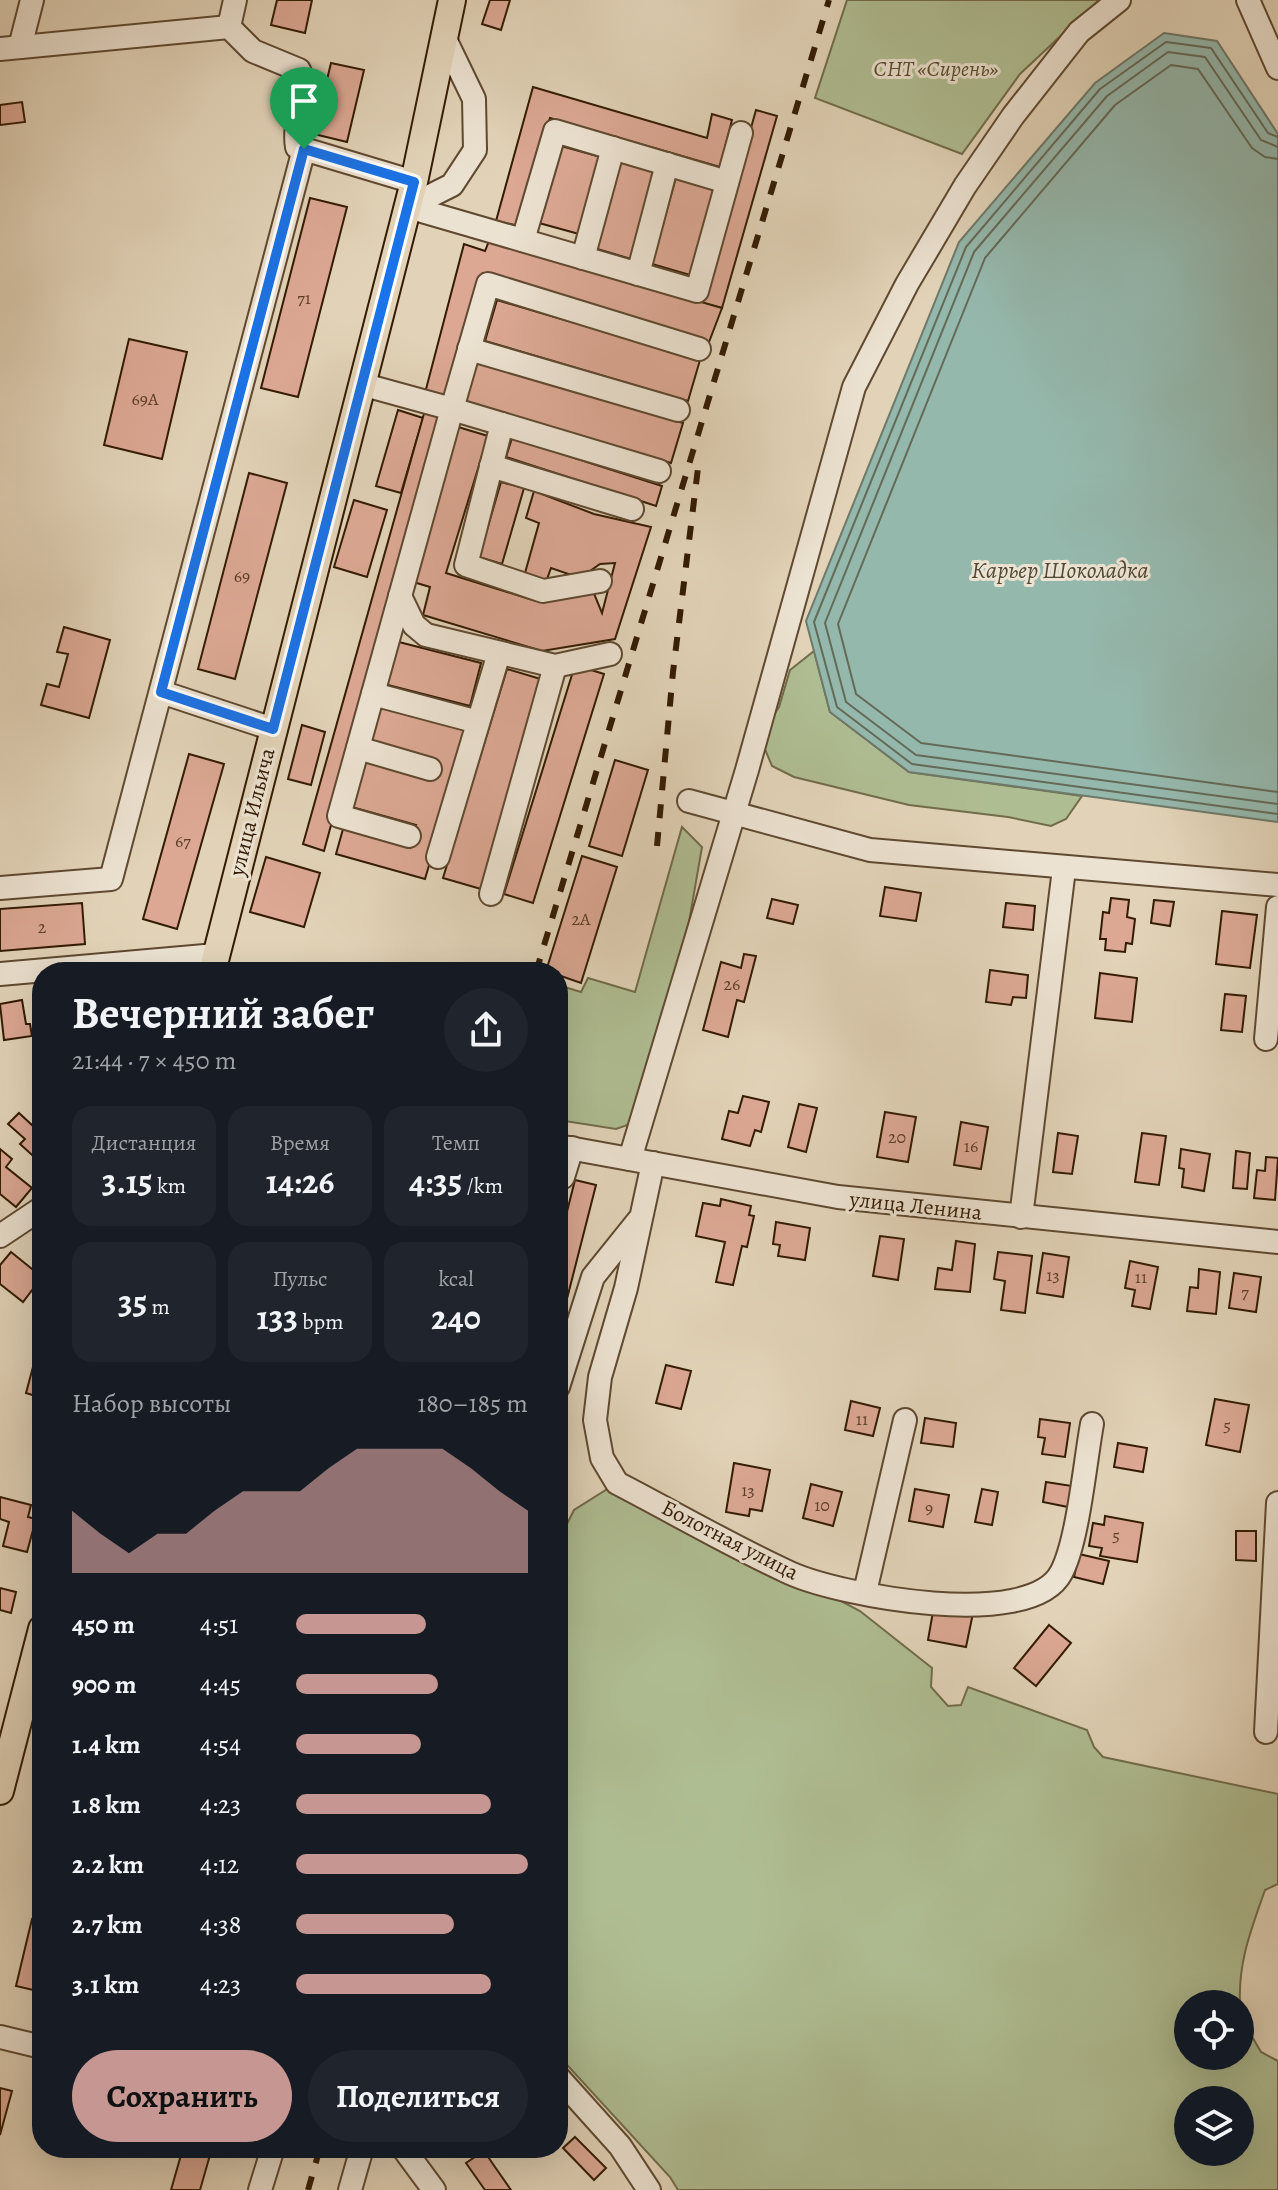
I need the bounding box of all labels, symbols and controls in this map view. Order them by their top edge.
park label: СНТ «Сирень» [874,54,998,84]
pin [270,67,338,149]
icon: arrive [282,79,326,123]
house number: 71 [297,286,311,310]
house number: 69А [131,387,159,411]
water label: Карьер Шоколадка [971,554,1149,586]
house number: 69 [234,564,250,588]
street label: улица Ильича [221,744,283,880]
house number: 67 [175,829,191,853]
house number: 2А [571,907,591,931]
house number: 2 [38,915,47,939]
house number: 26 [724,972,740,996]
text: Вечерний забег [72,983,374,1043]
button: share [444,988,528,1072]
text: 21:44 · 7 × 450 m [72,1043,236,1078]
house number: 20 [888,1125,906,1149]
text: Дистанция [92,1128,196,1158]
text: Время [270,1128,330,1158]
text: Темп [432,1128,480,1158]
house number: 16 [964,1134,978,1158]
text: 3.15 [102,1158,153,1205]
text: 14:26 [266,1158,334,1205]
text: 4:35 [409,1158,462,1205]
text: km [153,1171,186,1201]
text: /km [462,1171,503,1201]
street label: улица Ленина [847,1184,985,1228]
house number: 13 [1046,1263,1060,1287]
text: Пульс [272,1264,328,1294]
text: kcal [438,1264,474,1294]
house number: 11 [1135,1265,1147,1289]
text: 35 [118,1279,147,1326]
house number: 7 [1241,1280,1249,1304]
text: m [147,1292,170,1322]
text: 133 [257,1294,298,1341]
text: 240 [431,1294,481,1341]
text: bpm [298,1307,343,1337]
text: Набор высоты [72,1386,231,1421]
text: 180–185 m [417,1386,528,1421]
house number: 11 [856,1407,868,1431]
house number: 5 [1223,1413,1231,1437]
house number: 13 [741,1478,755,1502]
street label: Болотная улица [656,1493,804,1588]
house number: 10 [814,1493,830,1517]
house number: 9 [925,1496,933,1520]
house number: 5 [1112,1523,1120,1547]
text: 450 m [72,1607,135,1642]
text: 4:51 [200,1607,238,1642]
text: 900 m [72,1667,137,1702]
text: 4:45 [200,1667,241,1702]
text: 1.4 km [72,1727,140,1762]
text: 4:54 [200,1727,241,1762]
text: 1.8 km [72,1787,141,1822]
text: 4:23 [200,1787,241,1822]
text: 2.2 km [72,1847,144,1882]
text: 4:12 [200,1847,239,1882]
text: 2.7 km [72,1907,143,1942]
text: 4:38 [200,1907,241,1942]
text: 3.1 km [72,1967,139,2002]
text: 4:23 [200,1967,241,2002]
map controls [1174,1990,1254,2166]
button: locate [1174,1990,1254,2070]
button: Сохранить [72,2050,292,2142]
button: Поделиться [308,2050,528,2142]
button: layers [1174,2086,1254,2166]

